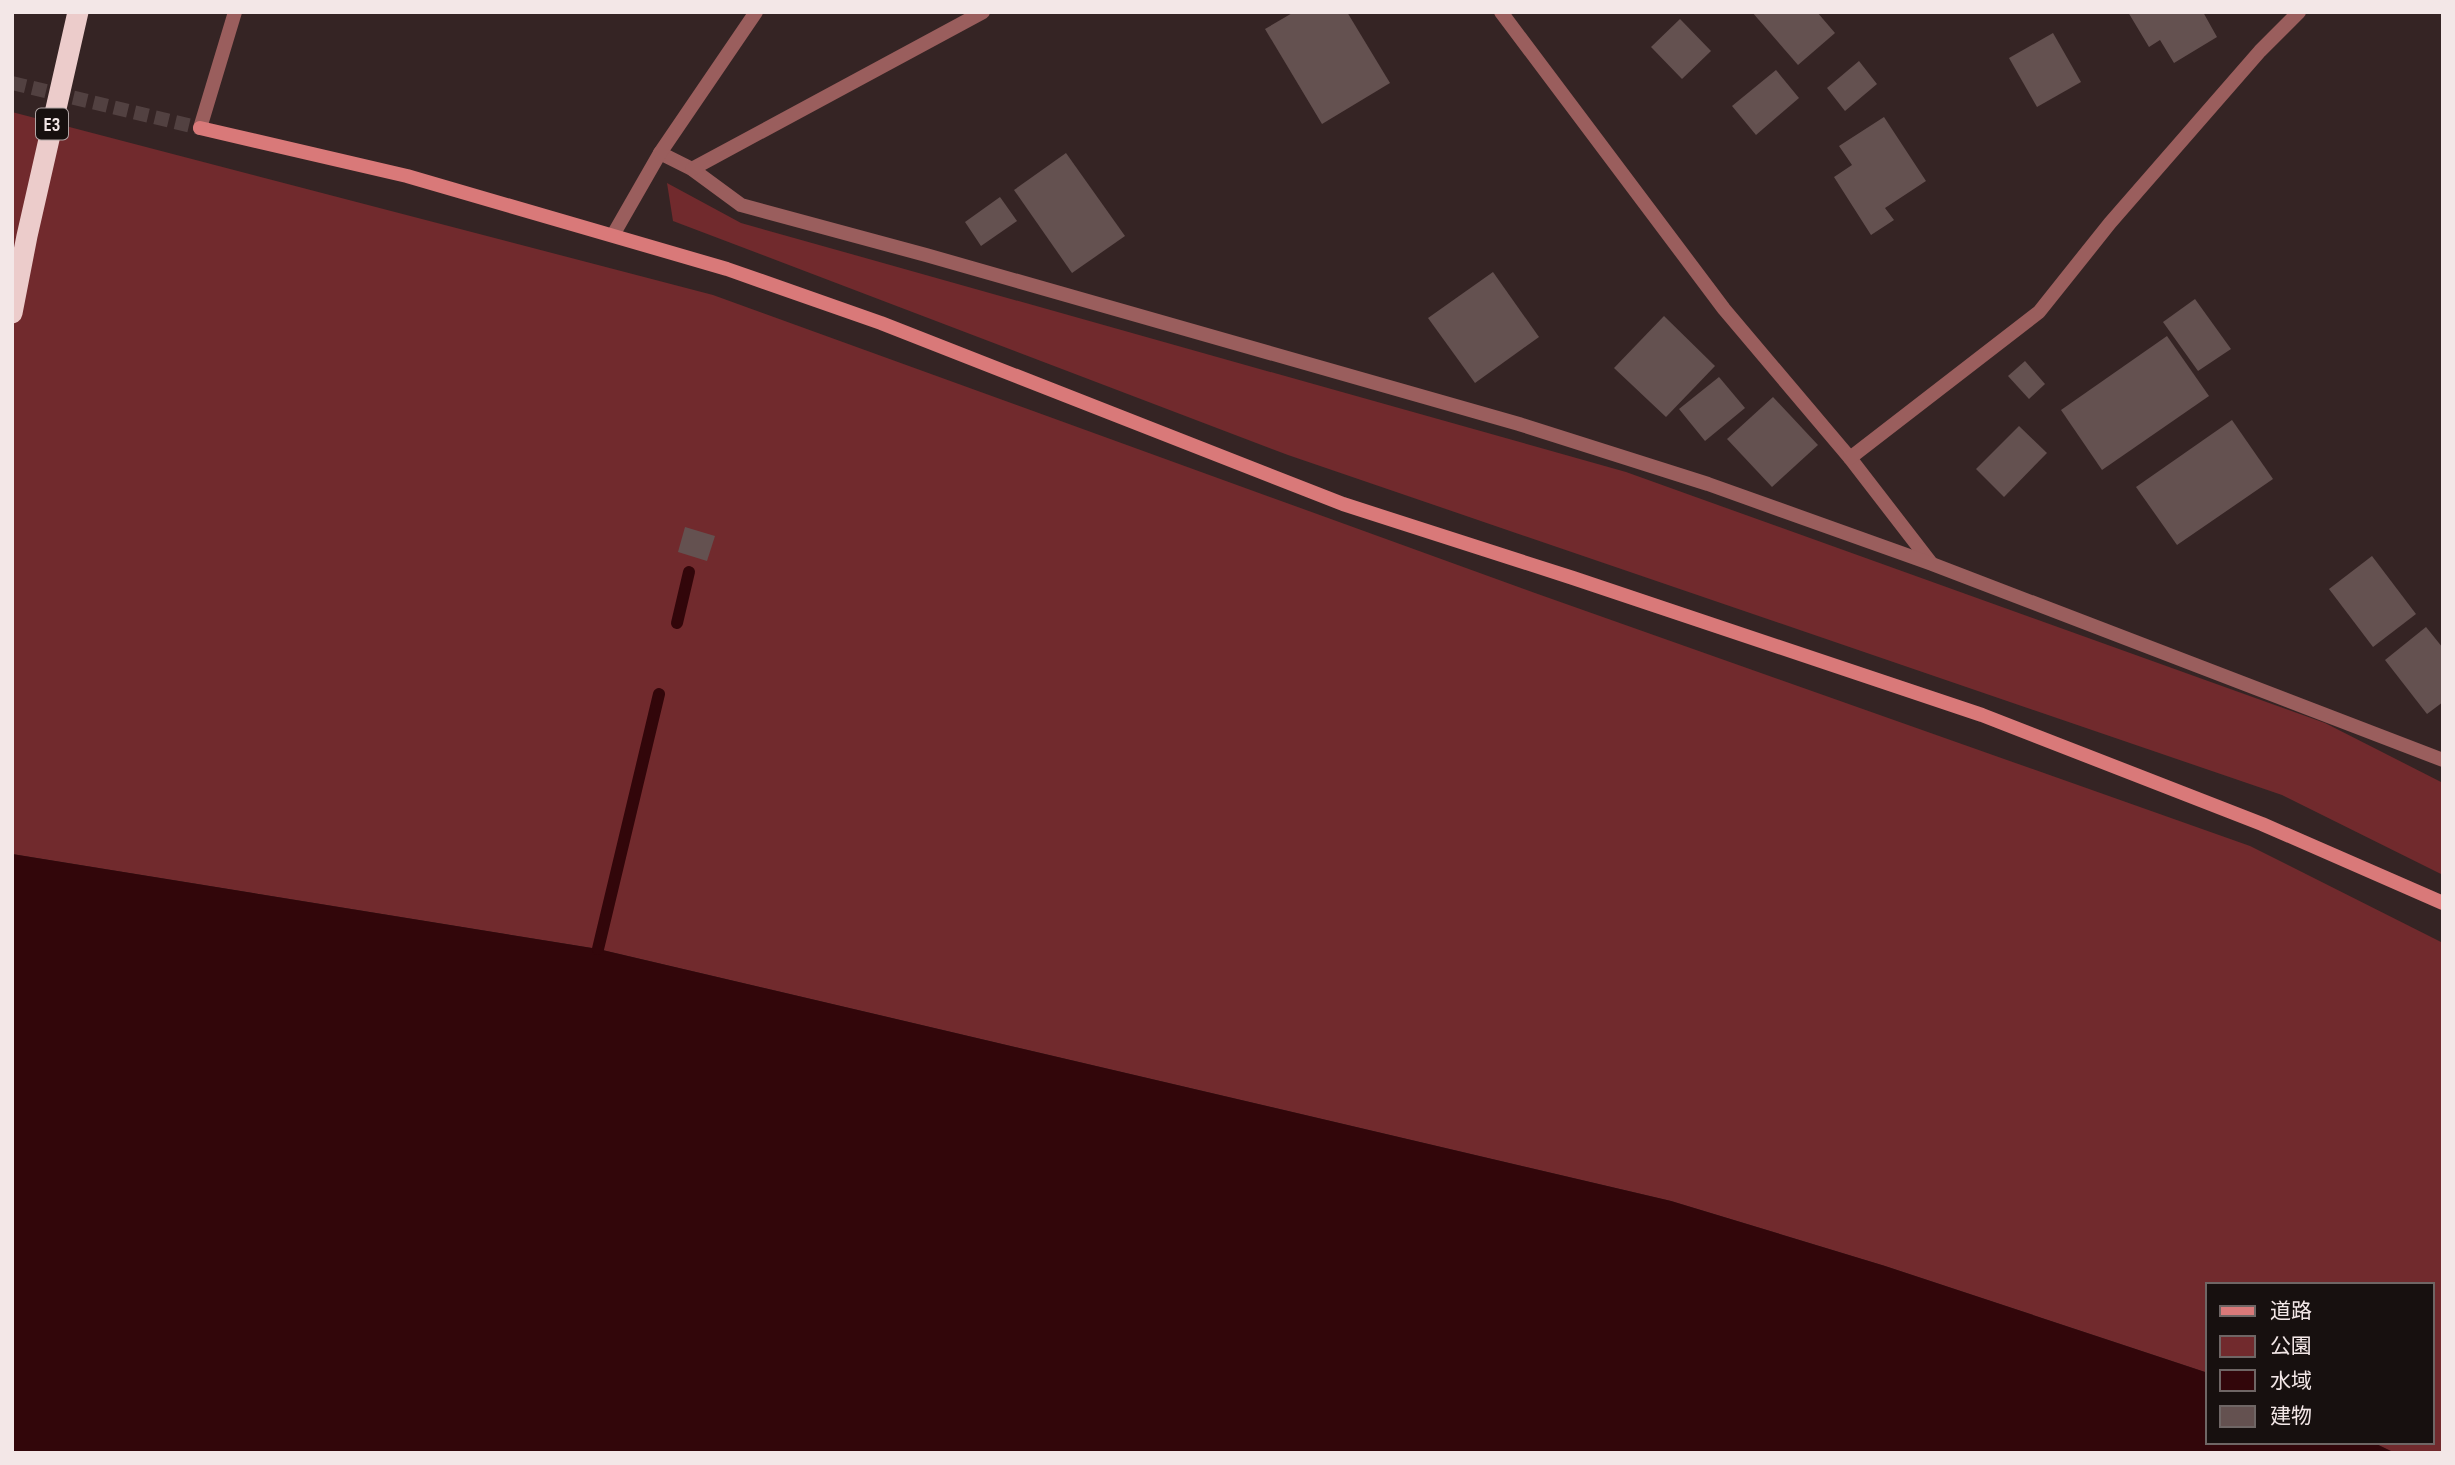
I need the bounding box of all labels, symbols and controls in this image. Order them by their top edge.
road number: E3 [36,108,68,140]
legend [2206,1283,2434,1444]
text: 道路 [2270,1299,2312,1324]
text: 公園 [2270,1334,2312,1359]
text: 水域 [2270,1369,2312,1394]
text: 建物 [2270,1404,2312,1429]

